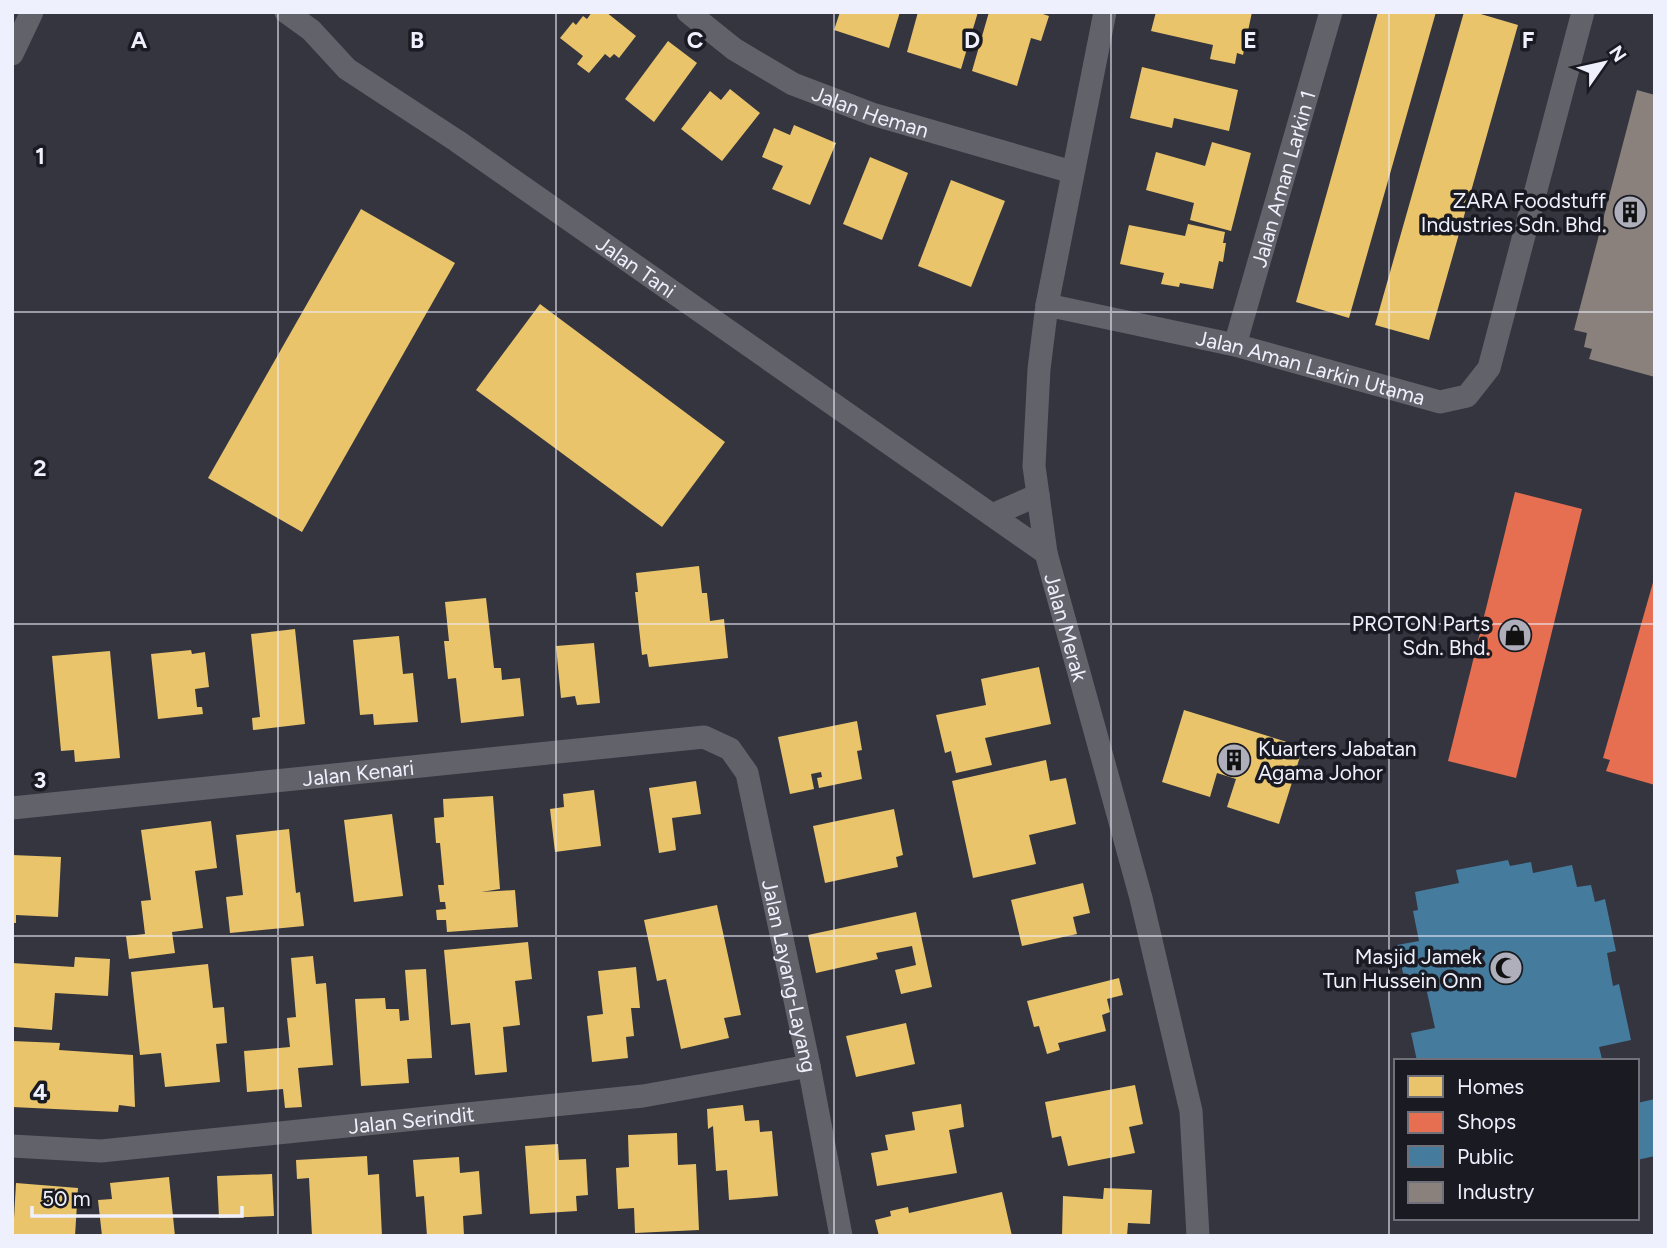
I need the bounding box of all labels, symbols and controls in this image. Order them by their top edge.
text: A [131,26,148,54]
text: B [410,26,424,54]
text: C [687,26,704,54]
text: D [964,26,980,54]
text: E [1243,26,1257,54]
text: F [1522,26,1535,54]
north arrow [1569,28,1639,98]
text: N [1604,41,1631,66]
street label: Jalan Heman [809,80,932,142]
street label: Jalan Aman Larkin 1 [1246,87,1320,270]
text: 1 [35,142,45,170]
place label: ZARA Foodstuff Industries Sdn. Bhd. [1421,188,1606,237]
building icon: ZARA Foodstuff Industries Sdn. Bhd. [1611,193,1649,231]
street label: Jalan Tani [592,230,681,303]
street label: Jalan Aman Larkin Utama [1194,325,1428,410]
text: 2 [33,454,47,482]
street label: Jalan Merak [1040,570,1093,685]
place label: PROTON Parts Sdn. Bhd. [1352,611,1490,660]
shop icon: PROTON Parts Sdn. Bhd. [1496,616,1534,654]
place label: Kuarters Jabatan Agama Johor [1258,736,1417,785]
building icon: Kuarters Jabatan Agama Johor [1215,741,1253,779]
street label: Jalan Kenari [301,754,415,791]
text: 3 [34,766,46,794]
street label: Jalan Layang-Layang [757,877,822,1074]
place label: Masjid Jamek Tun Hussein Onn [1323,944,1483,993]
mosque icon: Masjid Jamek Tun Hussein Onn [1487,949,1525,987]
legend [1394,1059,1639,1220]
text: Homes [1457,1074,1524,1099]
text: 4 [33,1078,47,1106]
street label: Jalan Serindit [347,1101,476,1138]
text: Shops [1457,1109,1516,1134]
text: Public [1457,1144,1514,1169]
scale bar [32,1174,242,1218]
text: Industry [1457,1179,1534,1204]
text: 50 m [42,1186,91,1211]

